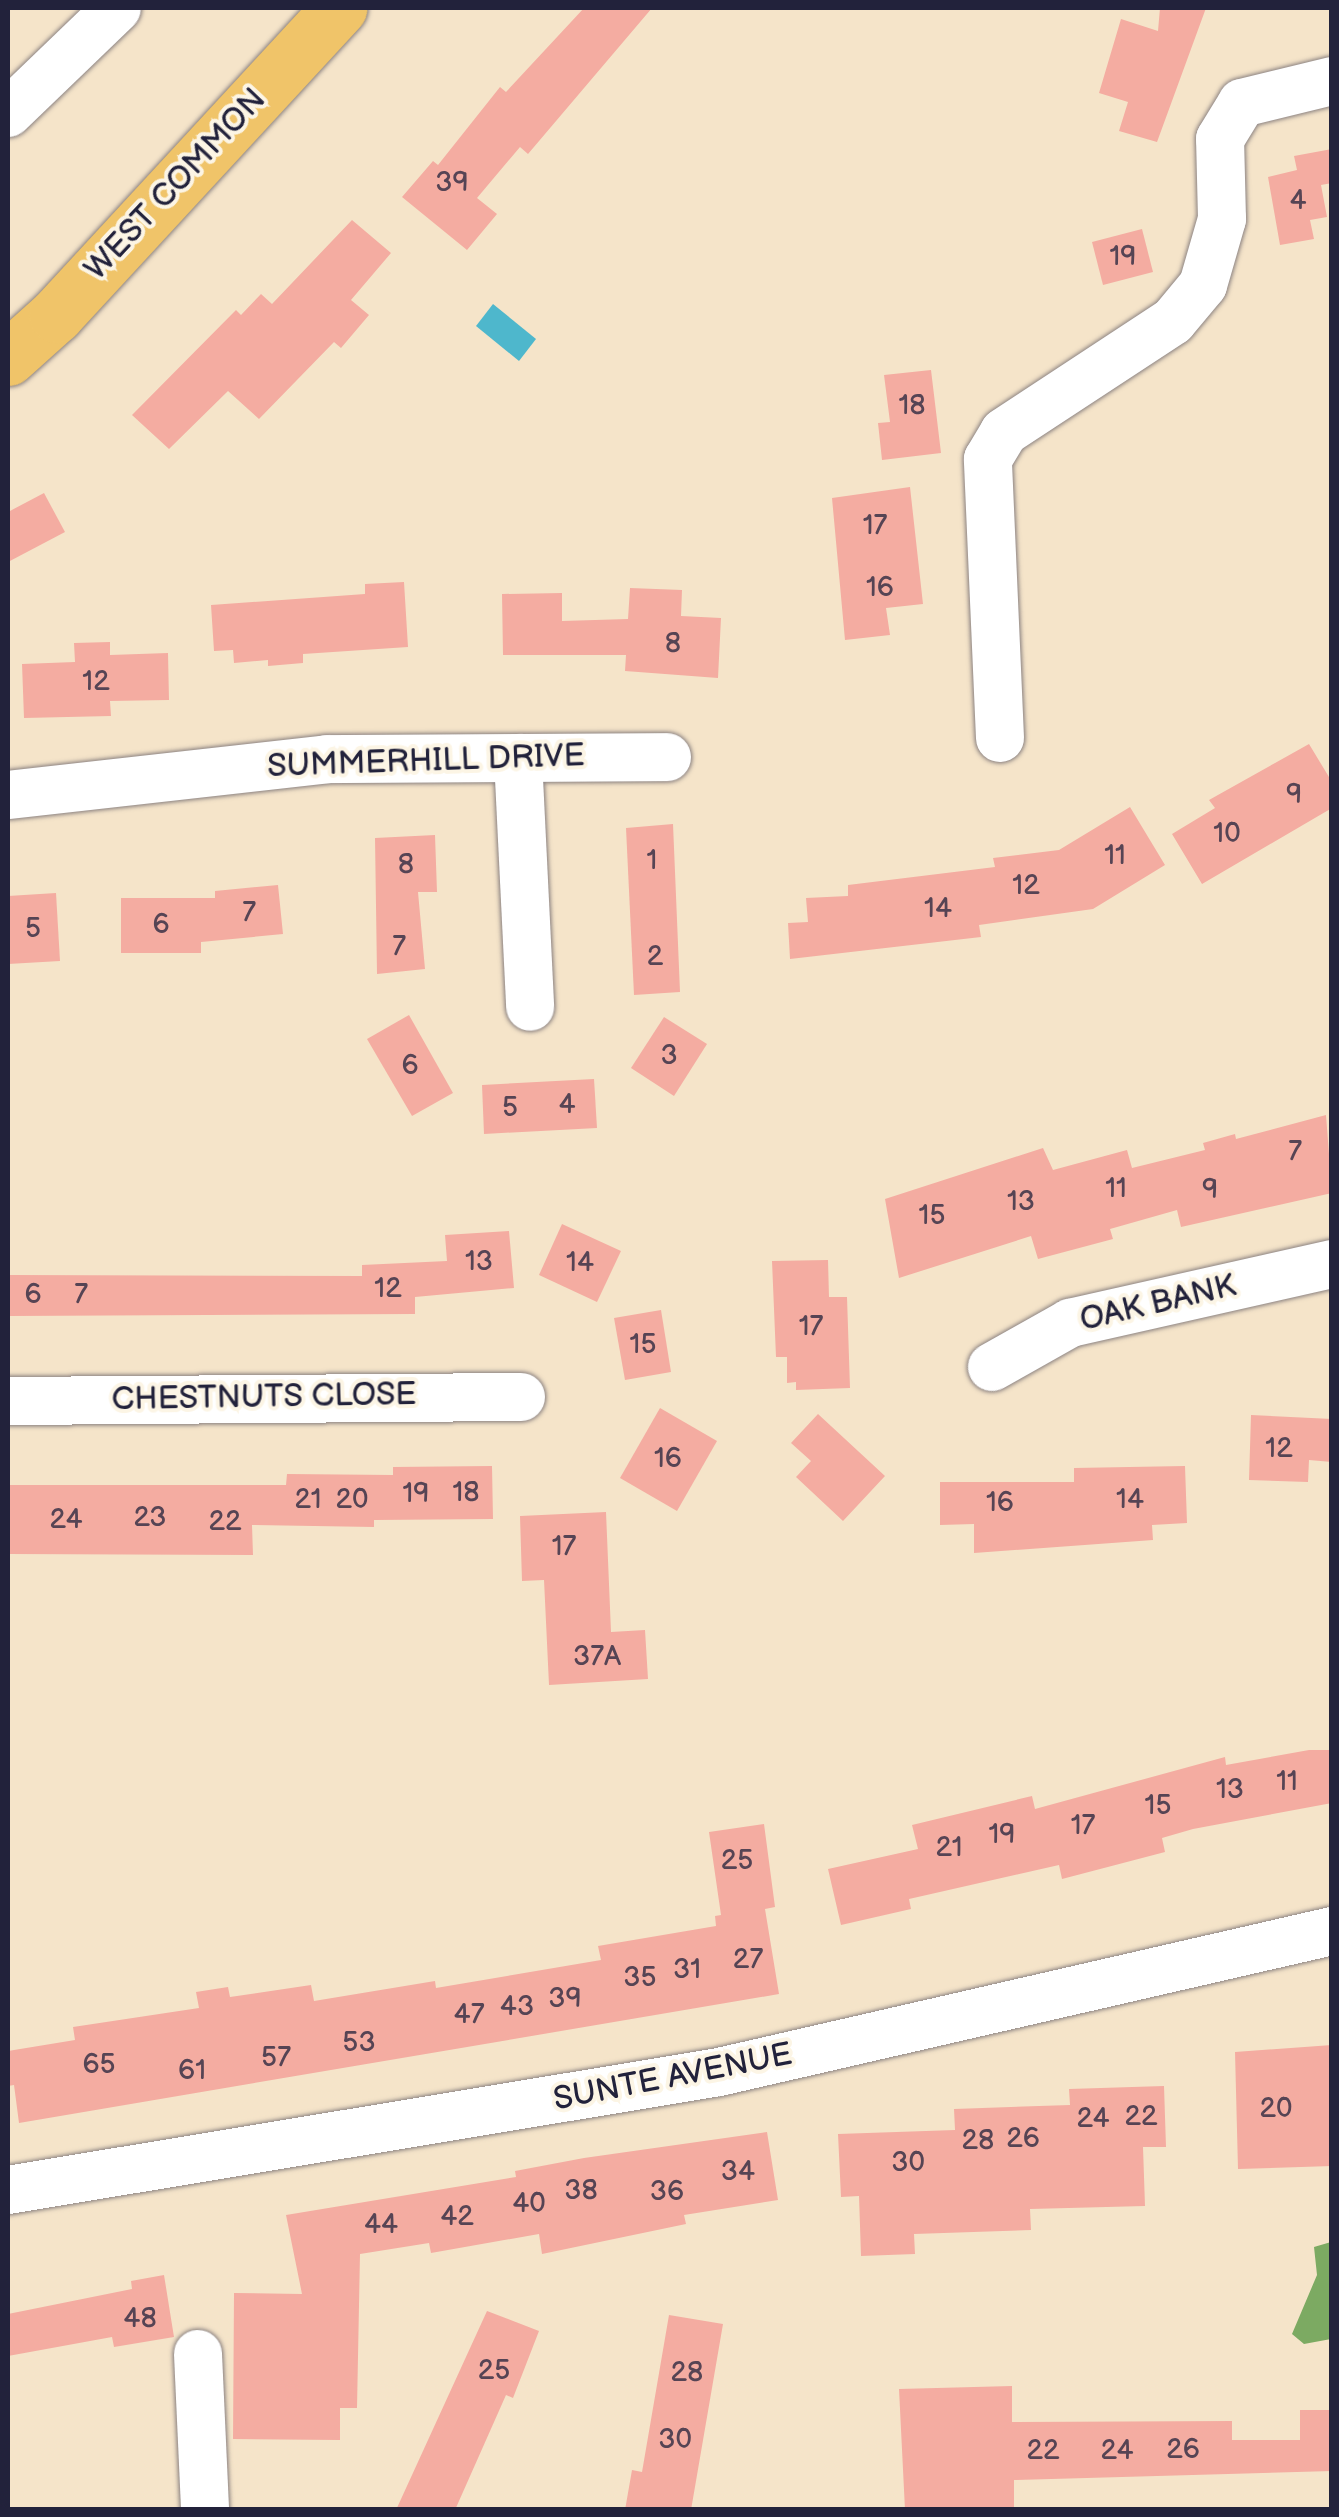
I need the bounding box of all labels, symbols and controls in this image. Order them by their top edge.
street label: WEST COMMON [77,81,275,289]
house number: 39 [435,166,469,200]
house number: 4 [1289,184,1307,218]
house number: 19 [1109,240,1137,274]
house number: 18 [898,389,926,423]
house number: 17 [863,509,887,543]
house number: 16 [866,571,894,605]
house number: 8 [665,627,681,661]
house number: 12 [82,665,110,699]
street label: SUMMERHILL DRIVE [267,737,585,787]
house number: 9 [1286,778,1302,812]
house number: 10 [1213,817,1241,851]
house number: 11 [1104,839,1126,873]
house number: 1 [647,844,657,878]
house number: 8 [398,848,414,882]
house number: 12 [1012,869,1040,903]
house number: 14 [924,892,952,926]
house number: 7 [242,896,256,930]
house number: 6 [152,908,170,942]
house number: 5 [25,912,41,946]
house number: 7 [392,930,406,964]
house number: 2 [647,940,663,974]
house number: 3 [660,1039,678,1073]
house number: 6 [401,1049,419,1083]
house number: 4 [558,1088,576,1122]
house number: 5 [502,1091,518,1125]
house number: 7 [1288,1135,1302,1169]
house number: 11 [1105,1172,1127,1206]
house number: 9 [1202,1173,1218,1207]
house number: 13 [1007,1185,1035,1219]
house number: 15 [919,1199,945,1233]
house number: 13 [465,1245,493,1279]
house number: 14 [566,1246,594,1280]
street label: OAK BANK [1076,1267,1240,1341]
house number: 12 [374,1272,402,1306]
house number: 6 [24,1278,42,1312]
house number: 7 [74,1278,88,1312]
house number: 17 [799,1310,823,1344]
house number: 15 [630,1328,656,1362]
street label: CHESTNUTS CLOSE [111,1376,417,1420]
house number: 12 [1265,1432,1293,1466]
house number: 16 [654,1442,682,1476]
house number: 18 [452,1476,480,1510]
house number: 19 [402,1477,430,1511]
house number: 21 [295,1483,321,1517]
house number: 20 [336,1483,368,1517]
house number: 14 [1116,1483,1144,1517]
house number: 16 [986,1486,1014,1520]
house number: 23 [133,1501,167,1535]
house number: 24 [49,1503,83,1537]
house number: 22 [208,1505,242,1539]
house number: 17 [552,1530,576,1564]
house number: 37A [573,1640,621,1674]
house number: 11 [1276,1765,1298,1799]
house number: 13 [1216,1773,1244,1807]
house number: 15 [1145,1789,1171,1823]
house number: 17 [1071,1809,1095,1843]
house number: 19 [988,1818,1016,1852]
house number: 21 [936,1831,962,1865]
house number: 25 [721,1844,753,1878]
house number: 27 [733,1943,763,1977]
house number: 31 [673,1953,701,1987]
house number: 35 [623,1961,657,1995]
house number: 39 [548,1982,582,2016]
house number: 43 [500,1990,534,2024]
house number: 47 [454,1998,484,2032]
house number: 53 [342,2026,376,2060]
street label: SUNTE AVENUE [551,2036,795,2120]
house number: 57 [261,2041,291,2075]
house number: 65 [82,2048,116,2082]
house number: 61 [178,2054,206,2088]
house number: 20 [1260,2092,1292,2126]
house number: 22 [1124,2100,1158,2134]
house number: 24 [1076,2102,1110,2136]
house number: 26 [1006,2122,1040,2156]
house number: 28 [962,2124,994,2158]
house number: 30 [891,2146,925,2180]
house number: 34 [721,2155,755,2189]
house number: 38 [564,2174,598,2208]
house number: 36 [650,2175,684,2209]
house number: 40 [512,2187,546,2221]
house number: 42 [440,2200,474,2234]
house number: 44 [364,2208,398,2242]
house number: 48 [123,2302,157,2336]
house number: 25 [478,2354,510,2388]
house number: 28 [671,2356,703,2390]
house number: 30 [658,2423,692,2457]
house number: 26 [1166,2433,1200,2467]
house number: 22 [1026,2434,1060,2468]
house number: 24 [1100,2434,1134,2468]

